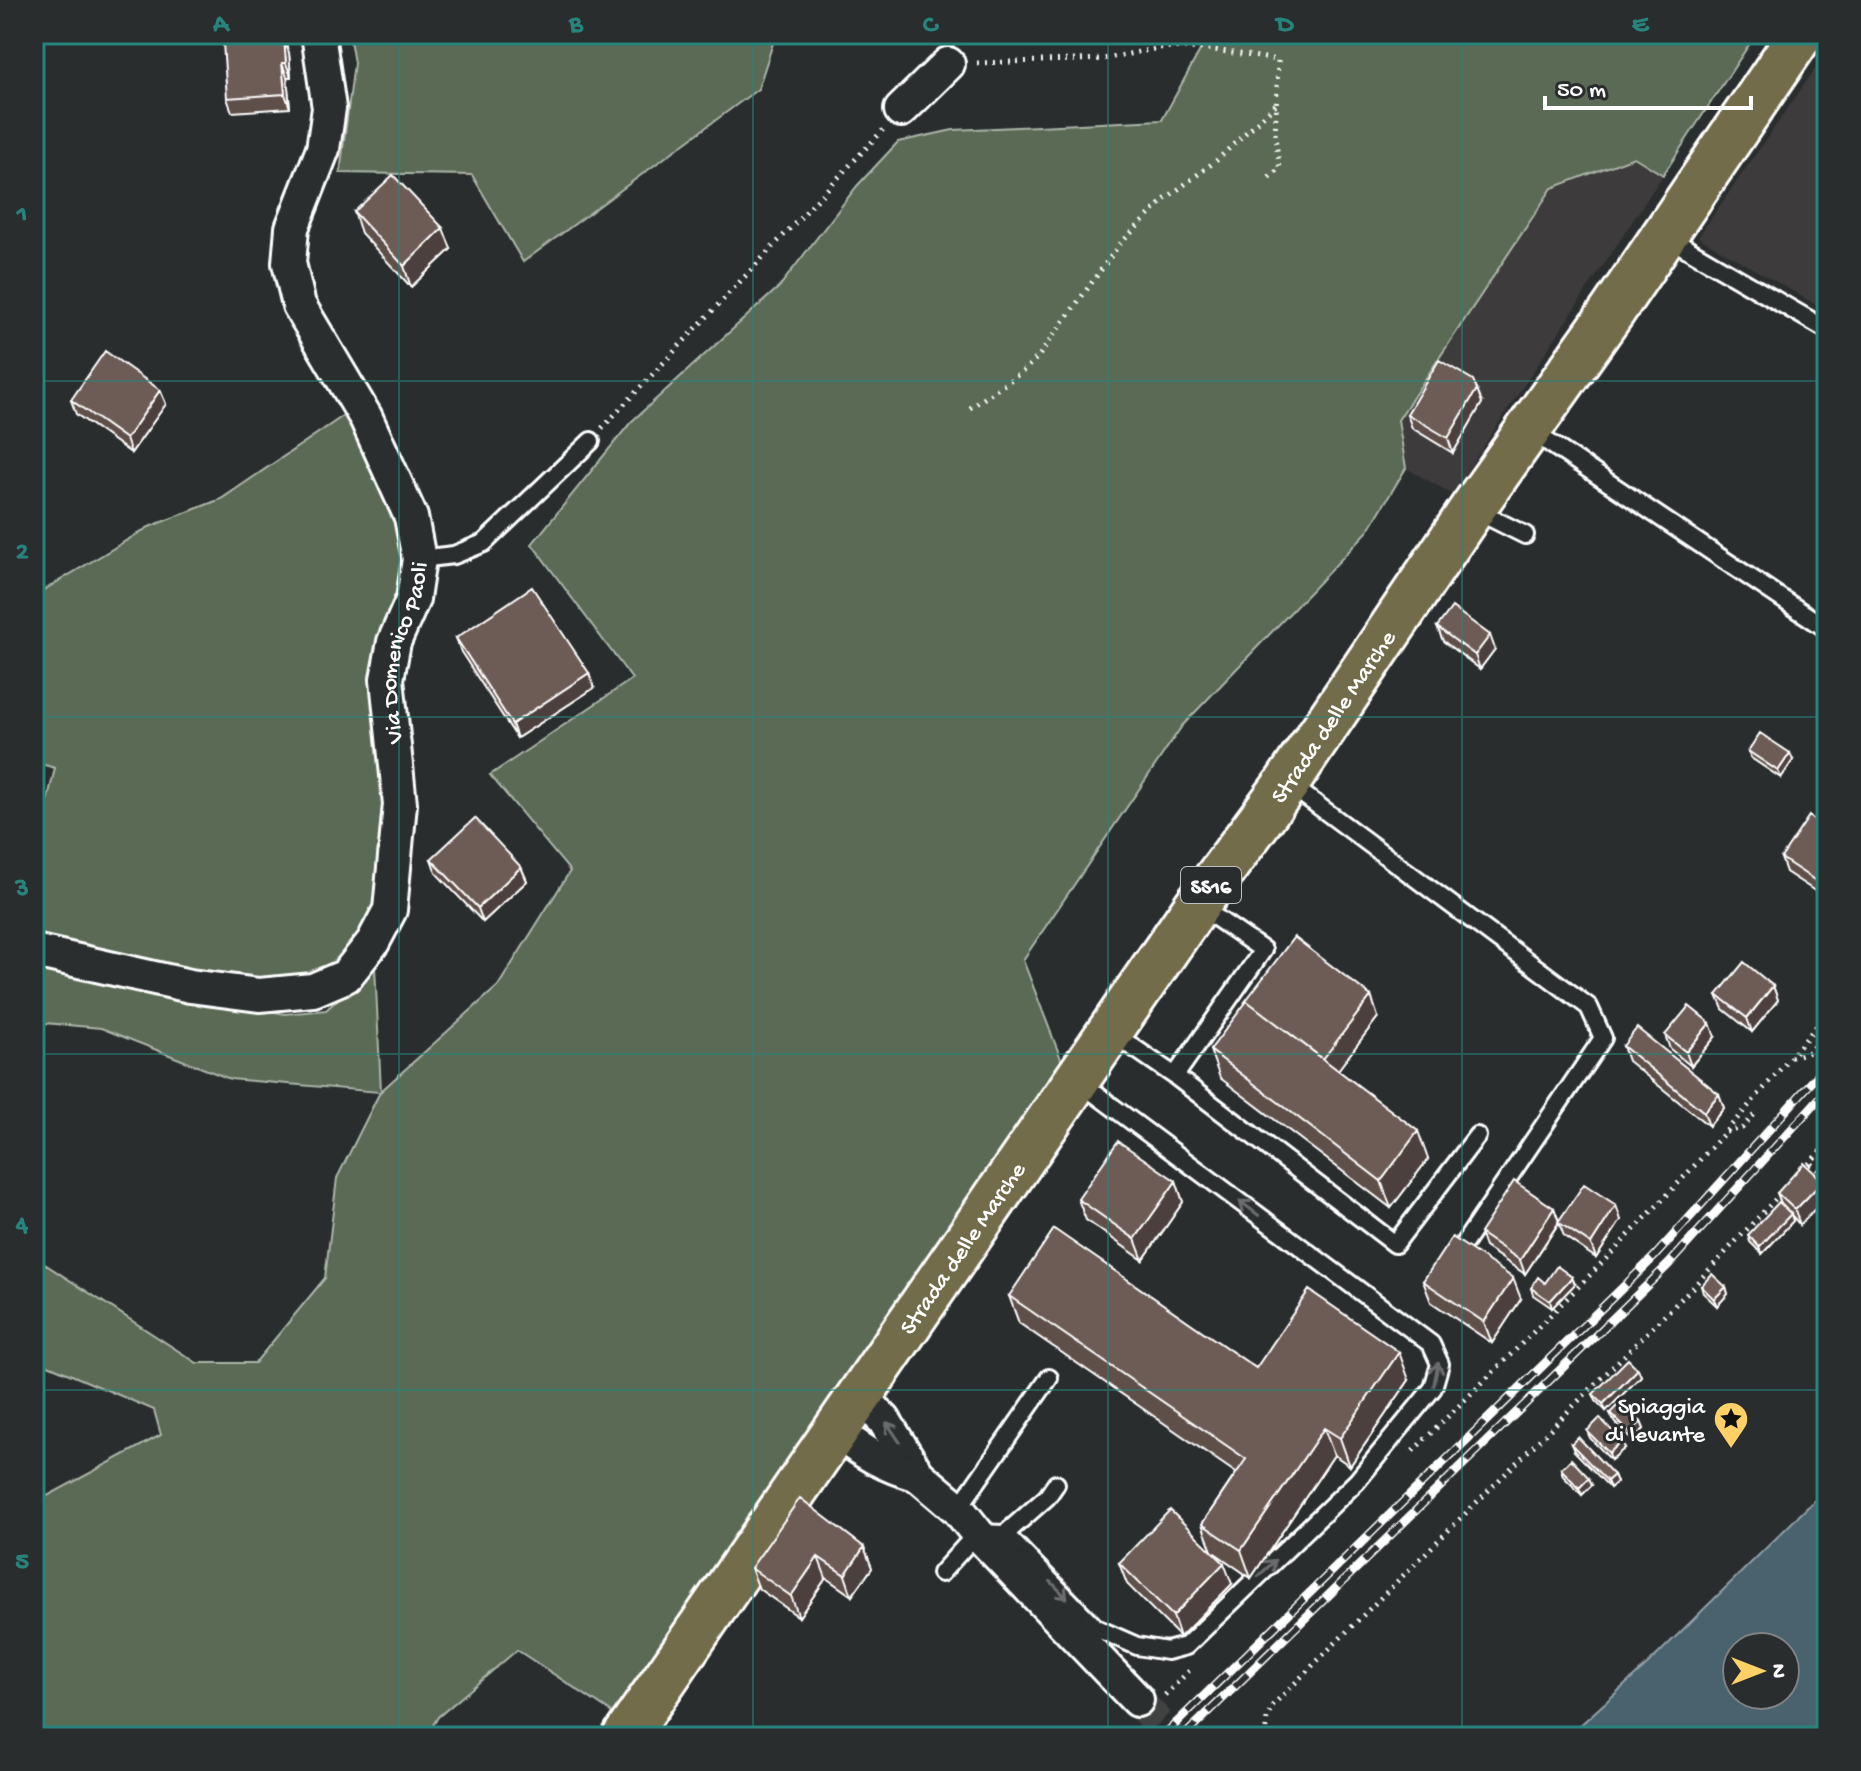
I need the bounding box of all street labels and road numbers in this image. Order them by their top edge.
street label: Via Domenico Paoli [376,560,436,746]
street label: Strada delle Marche [1266,625,1404,810]
road number: SS16 [1181,867,1241,903]
street label: Strada delle Marche [895,1157,1034,1341]

